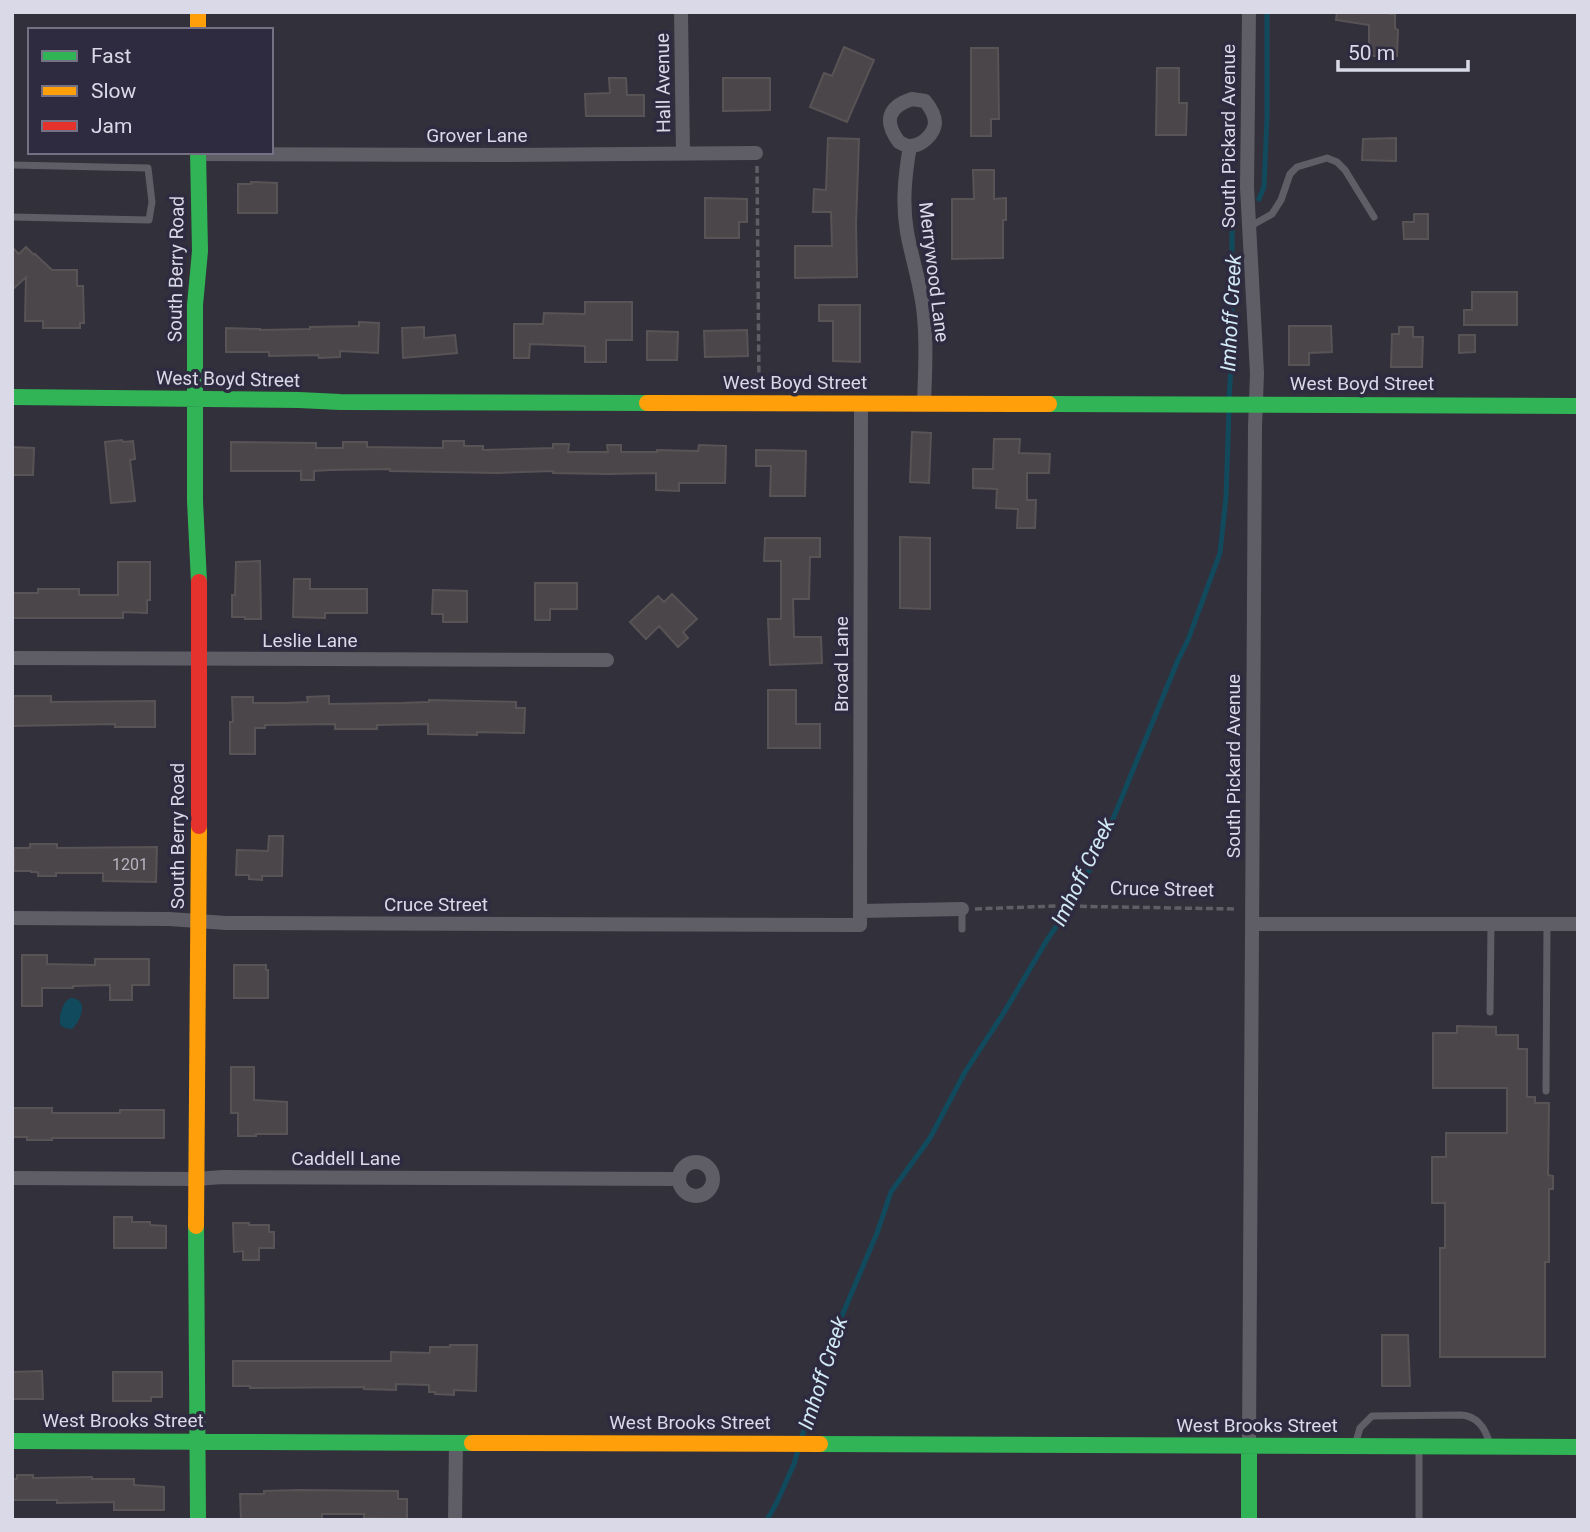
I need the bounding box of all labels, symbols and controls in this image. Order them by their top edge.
legend [28,28,273,154]
scale bar [1338,28,1468,72]
street label: Hall Avenue [651,33,675,133]
text: 50 m [1348,41,1395,65]
text: Fast [91,44,132,68]
street label: South Pickard Avenue [1217,44,1240,228]
text: Slow [91,79,137,103]
text: Jam [91,114,132,138]
street label: Grover Lane [426,124,528,147]
street label: South Berry Road [163,196,189,342]
street label: Merrywood Lane [914,201,954,343]
water label: Imhoff Creek [1216,253,1246,372]
street label: West Boyd Street [156,366,300,392]
street label: West Boyd Street [723,371,867,394]
street label: West Boyd Street [1290,372,1434,395]
street label: Broad Lane [830,616,853,712]
street label: Leslie Lane [262,629,358,652]
street label: South Pickard Avenue [1222,674,1245,858]
street label: South Berry Road [166,763,189,909]
water label: Imhoff Creek [1046,813,1120,930]
house number: 1201 [112,855,148,874]
street label: Cruce Street [1110,877,1214,901]
street label: Cruce Street [384,893,488,916]
street label: Caddell Lane [291,1147,401,1170]
water label: Imhoff Creek [793,1313,853,1433]
street label: West Brooks Street [42,1409,204,1432]
street label: West Brooks Street [609,1411,771,1434]
street label: West Brooks Street [1176,1414,1338,1437]

